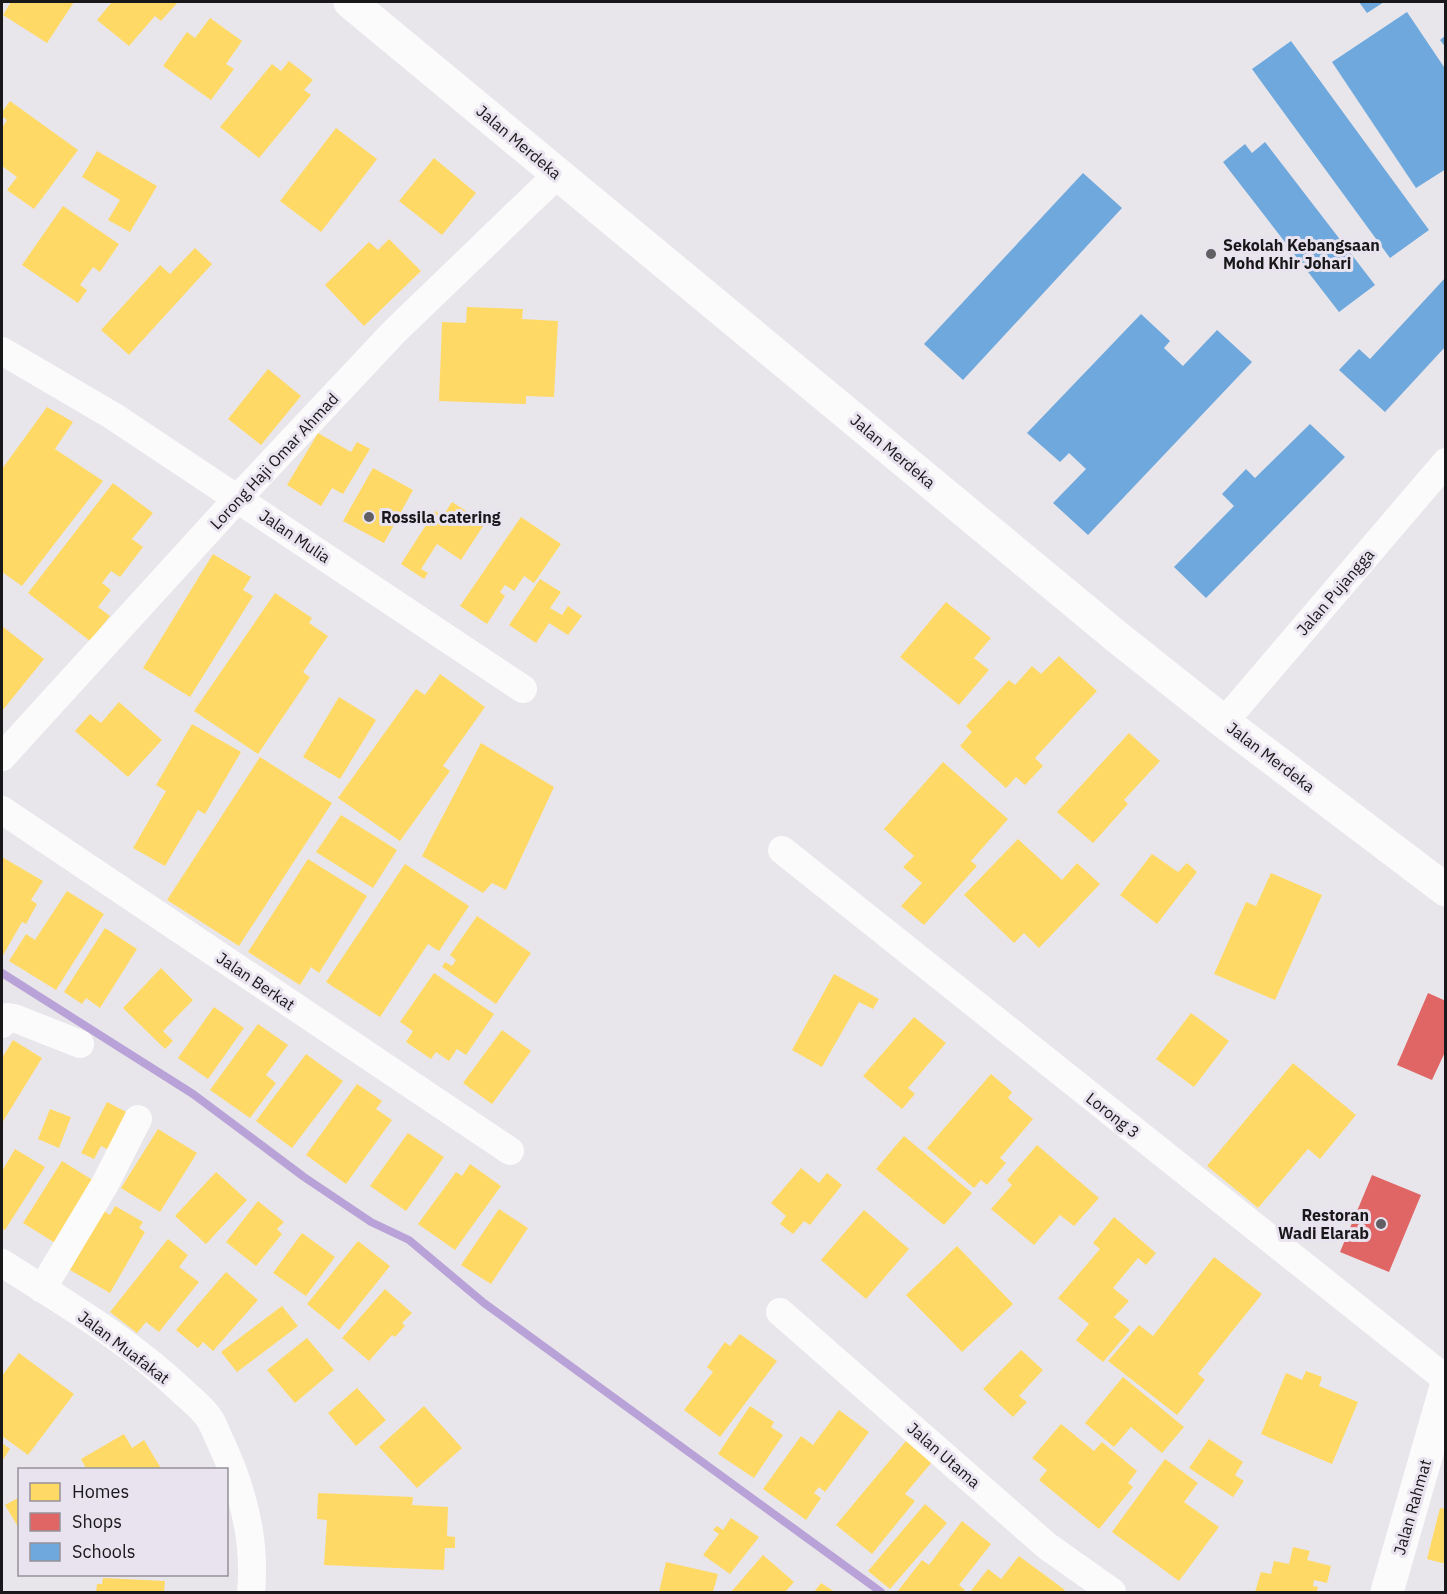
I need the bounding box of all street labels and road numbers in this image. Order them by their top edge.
street label: Jalan Merdeka [472,101,566,184]
street label: Lorong Haji Omar Ahmad [206,389,342,533]
street label: Jalan Merdeka [846,410,940,493]
street label: Jalan Mulia [256,505,335,567]
street label: Jalan Pujangga [1292,544,1378,639]
street label: Jalan Merdeka [1223,717,1319,797]
street label: Jalan Berkat [213,948,299,1014]
street label: Lorong 3 [1082,1088,1144,1142]
street label: Jalan Muafakat [74,1306,174,1388]
street label: Jalan Utama [903,1418,985,1492]
street label: Jalan Rahmat [1389,1457,1435,1557]

